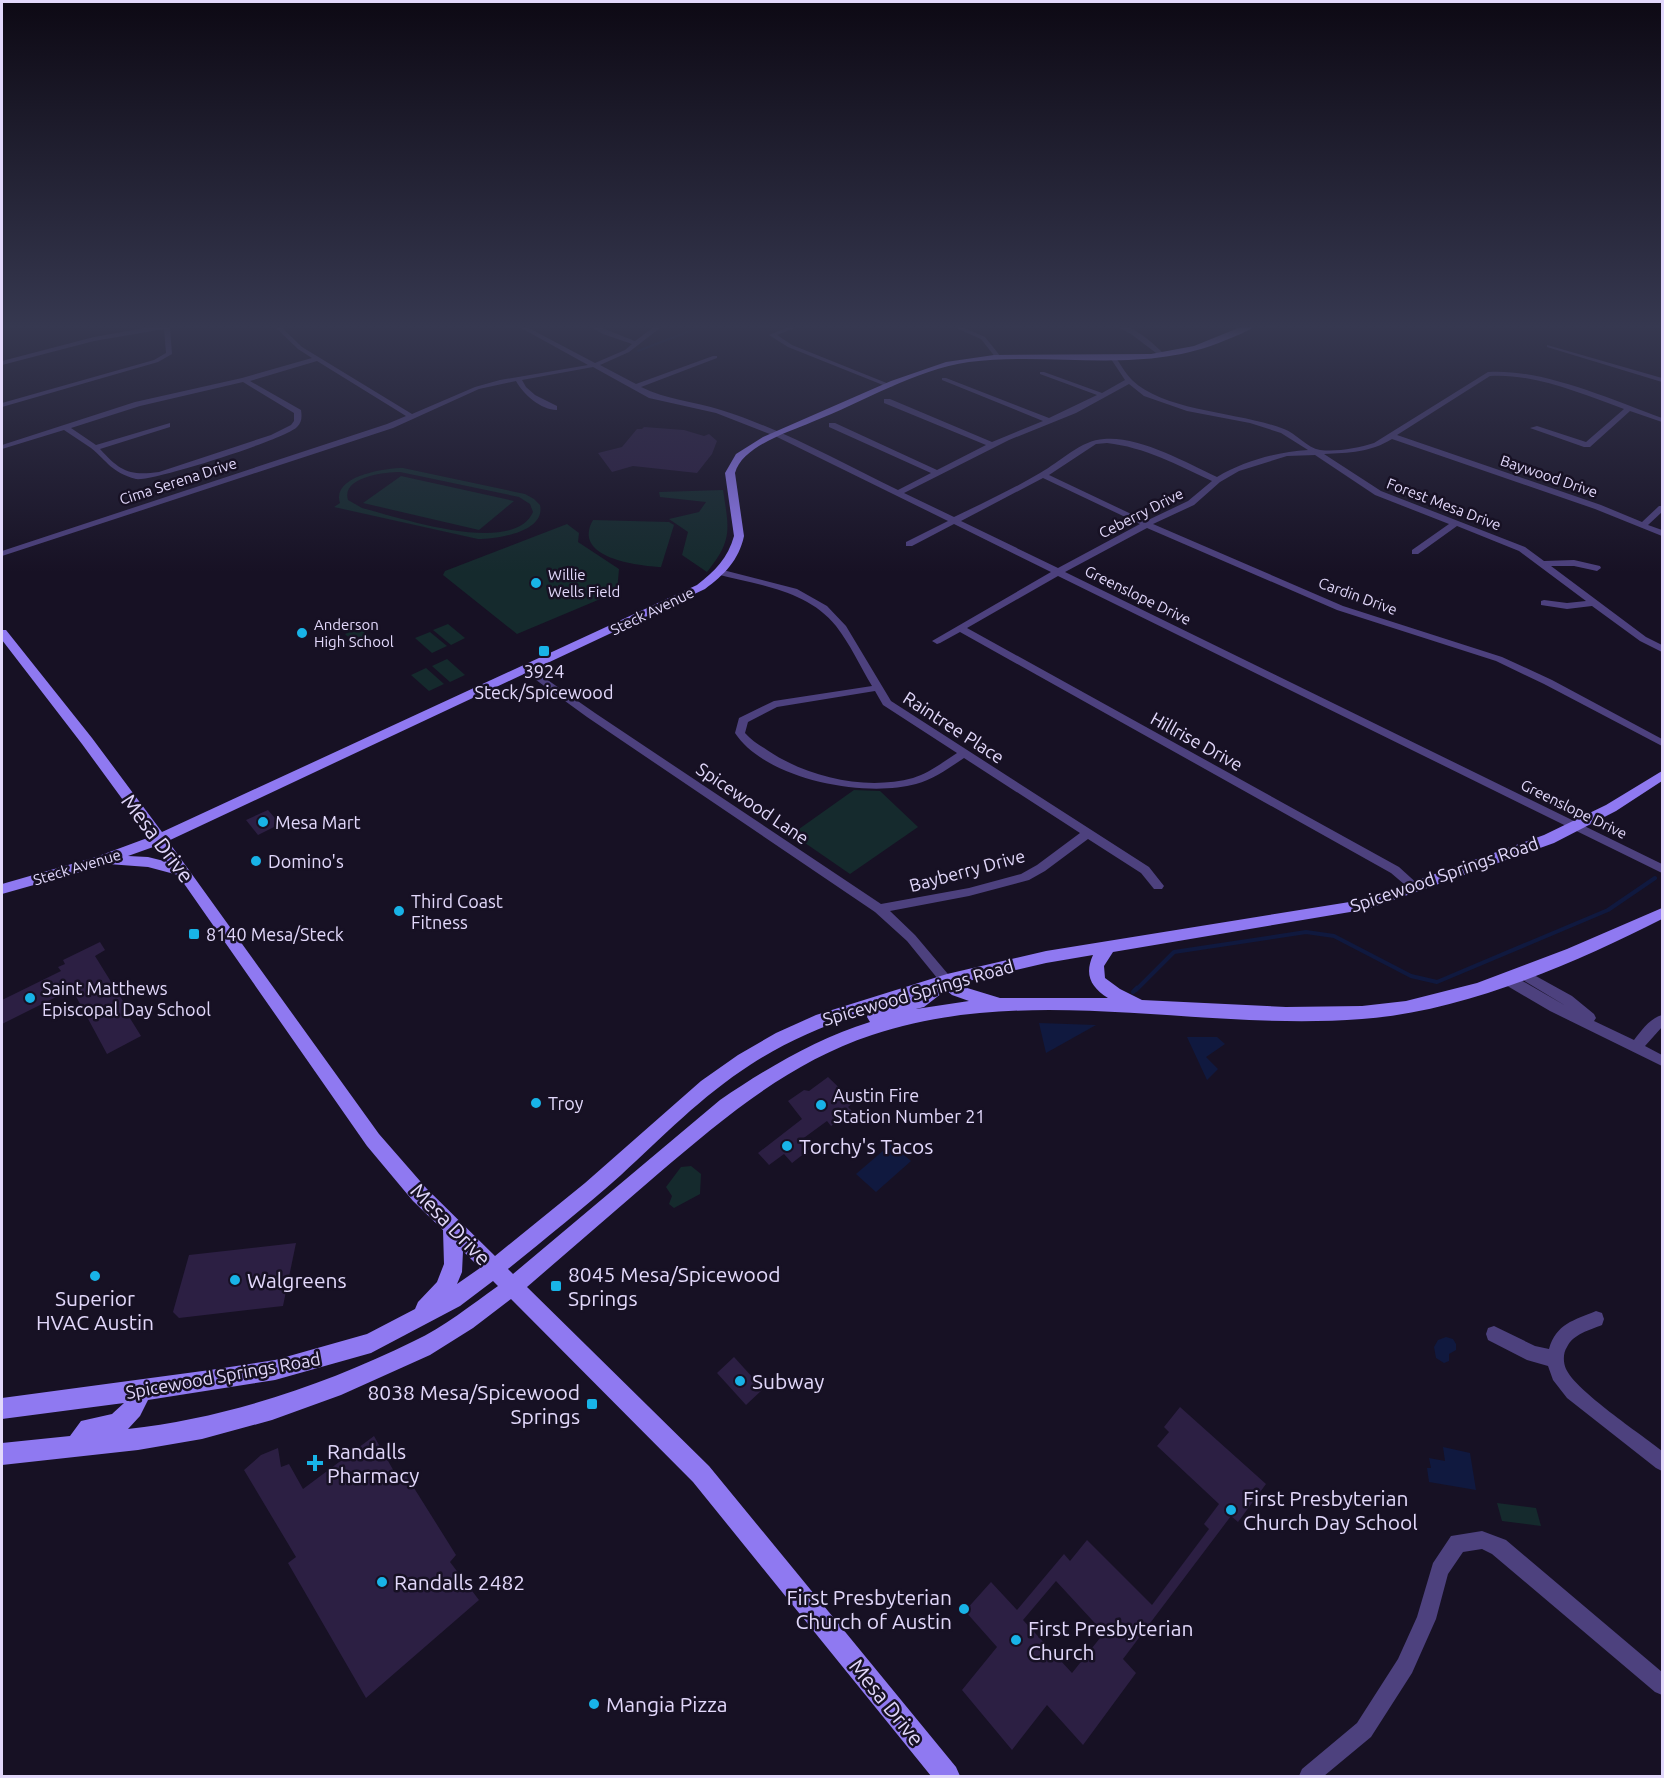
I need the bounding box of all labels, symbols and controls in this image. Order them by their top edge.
street label: Baywood Drive [1498,451,1600,501]
street label: Cima Serena Drive [117,454,239,508]
street label: Forest Mesa Drive [1385,474,1503,534]
street label: Ceberry Drive [1096,484,1186,542]
street label: Greenslope Drive [1082,562,1194,628]
place label: Willie Wells Field [548,566,620,600]
street label: Cardin Drive [1316,574,1400,618]
marker: Willie Wells Field [529,576,543,590]
street label: Steck Avenue [608,584,696,638]
place label: Anderson High School [314,616,394,650]
marker: Anderson High School [295,626,309,640]
marker: 3924 Steck/Spicewood [537,644,551,658]
place label: 3924 Steck/Spicewood [475,661,613,702]
street label: Raintree Place [900,687,1008,767]
street label: Hillrise Drive [1148,708,1246,774]
street label: Spicewood Lane [693,758,813,848]
street label: Greenslope Drive [1518,776,1630,842]
street label: Mesa Drive [117,789,199,887]
place label: Mesa Mart [275,812,361,832]
marker: Mesa Mart [256,815,270,829]
street label: Spicewood Springs Road [1347,832,1541,916]
street label: Bayberry Drive [907,845,1027,895]
street label: Steck Avenue [31,846,123,888]
place label: Domino's [268,851,344,871]
marker: Domino's [249,854,263,868]
place label: Third Coast Fitness [411,891,503,932]
marker: Third Coast Fitness [392,904,406,918]
place label: 8140 Mesa/Steck [206,924,344,944]
marker: 8140 Mesa/Steck [187,927,201,941]
street label: Spicewood Springs Road [820,955,1016,1029]
place label: Saint Matthews Episcopal Day School [42,978,211,1019]
marker: Saint Matthews Episcopal Day School [23,991,37,1005]
place label: Austin Fire Station Number 21 [833,1085,985,1126]
place label: Troy [548,1093,584,1113]
marker: Troy [529,1096,543,1110]
marker: Austin Fire Station Number 21 [814,1098,828,1112]
place label: Torchy's Tacos [799,1134,933,1158]
marker: Torchy's Tacos [780,1139,794,1153]
street label: Mesa Drive [406,1178,496,1270]
place label: 8045 Mesa/Spicewood Springs [568,1262,780,1310]
place label: Walgreens [247,1268,347,1292]
marker: Superior HVAC Austin [88,1269,102,1283]
marker: Walgreens [228,1273,242,1287]
marker: 8045 Mesa/Spicewood Springs [549,1279,563,1293]
place label: Superior HVAC Austin [36,1286,154,1334]
street label: Spicewood Springs Road [124,1348,322,1402]
place label: Subway [752,1369,824,1393]
marker: Subway [733,1374,747,1388]
place label: 8038 Mesa/Spicewood Springs [368,1380,580,1428]
marker: 8038 Mesa/Spicewood Springs [585,1397,599,1411]
place label: Randalls Pharmacy [327,1439,419,1487]
marker: Randalls Pharmacy [308,1456,322,1470]
place label: First Presbyterian Church Day School [1243,1486,1418,1534]
marker: First Presbyterian Church Day School [1224,1503,1238,1517]
place label: Randalls 2482 [394,1570,525,1594]
marker: Randalls 2482 [375,1575,389,1589]
place label: First Presbyterian Church of Austin [786,1585,952,1633]
marker: First Presbyterian Church of Austin [957,1602,971,1616]
place label: First Presbyterian Church [1028,1616,1194,1664]
marker: First Presbyterian Church [1009,1633,1023,1647]
street label: Mesa Drive [845,1654,929,1750]
place label: Mangia Pizza [606,1692,728,1716]
marker: Mangia Pizza [587,1697,601,1711]

